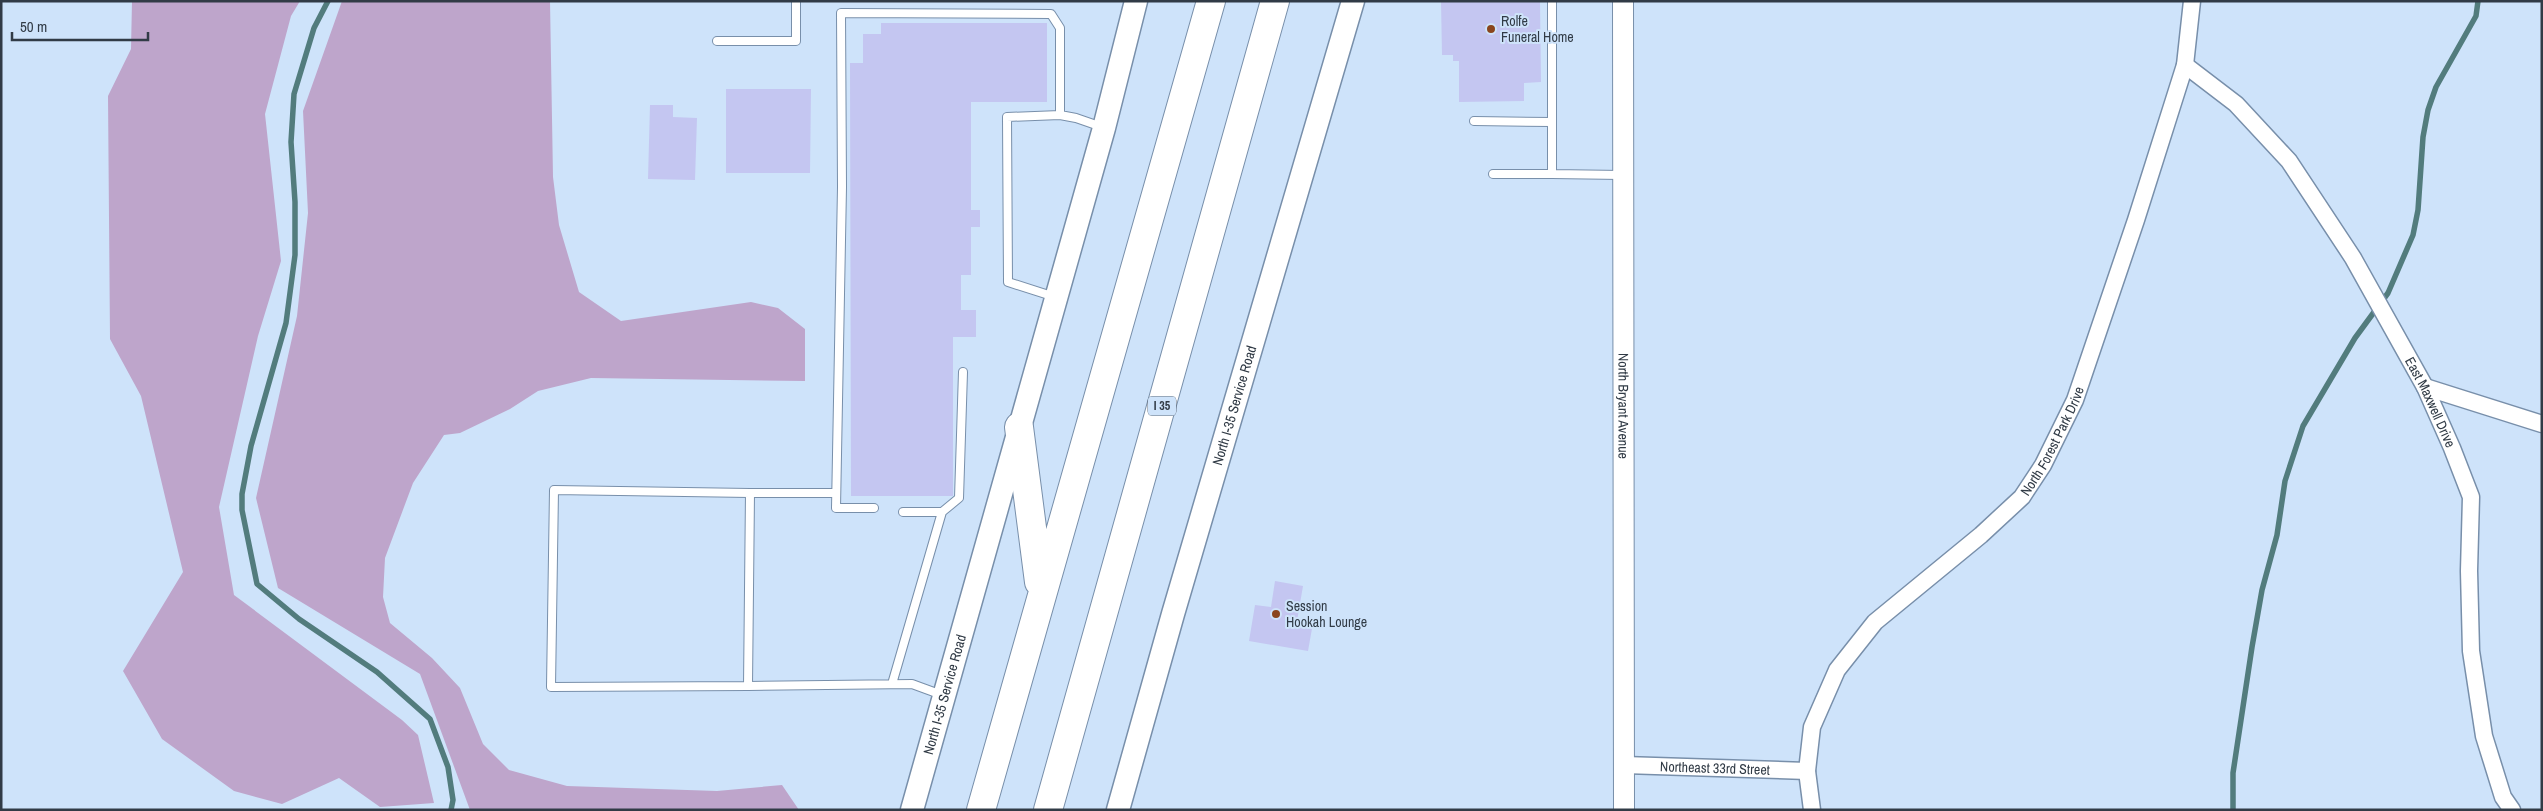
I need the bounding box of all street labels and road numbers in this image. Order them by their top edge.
street label: North I-35 Service Road [1208,343,1260,467]
street label: North Bryant Avenue [1614,353,1633,459]
street label: East Maxwell Drive [2401,354,2460,450]
street label: North Forest Park Drive [2016,384,2088,499]
road number: I 35 [1148,396,1176,416]
street label: North I-35 Service Road [919,632,970,757]
street label: Northeast 33rd Street [1660,757,1770,779]

